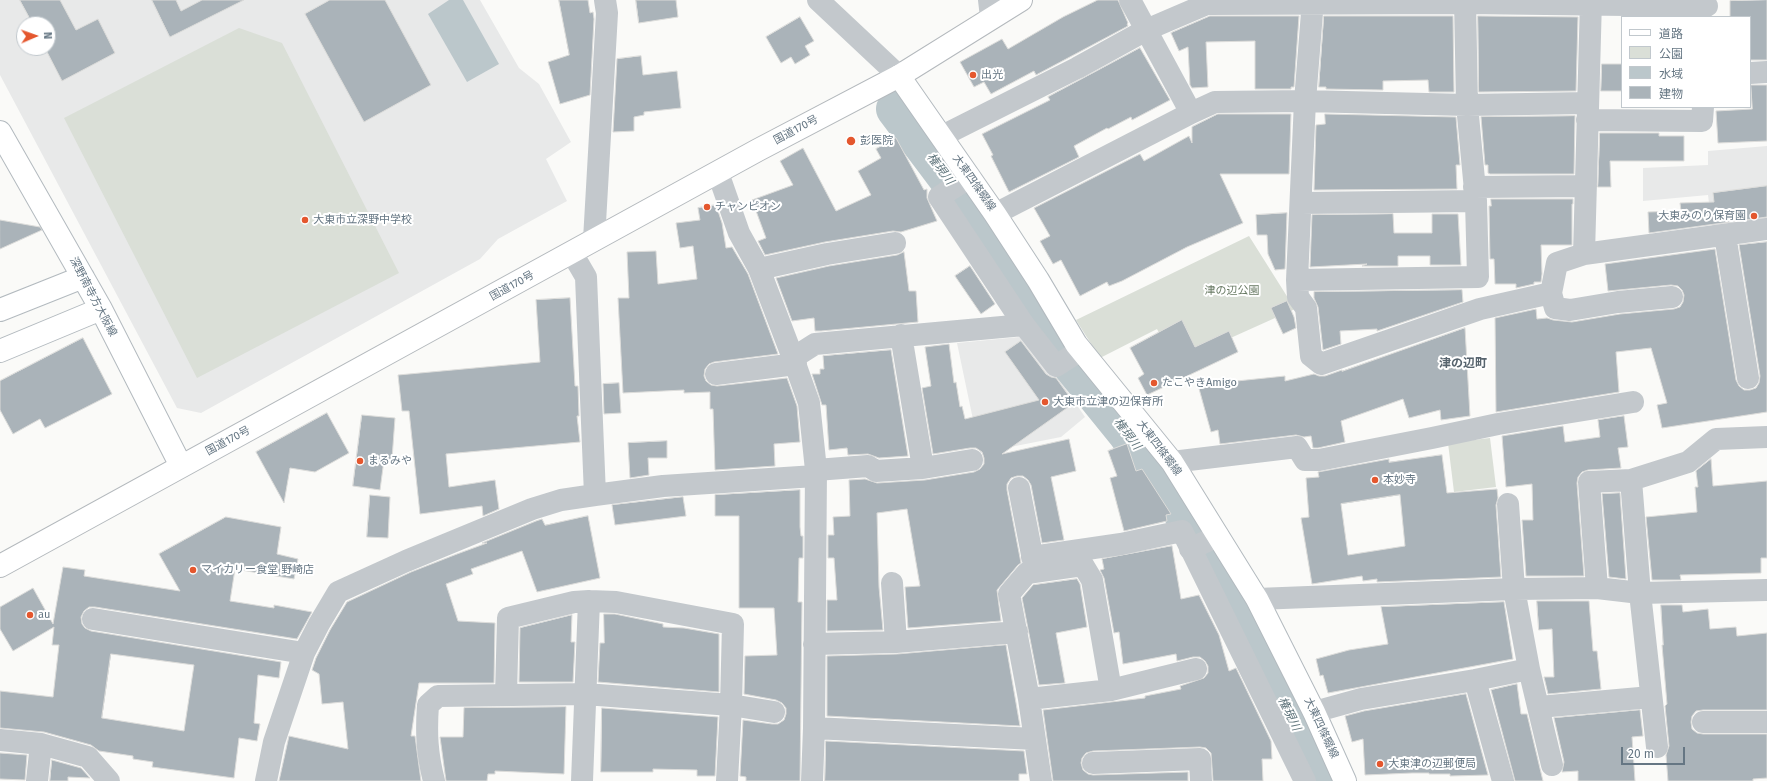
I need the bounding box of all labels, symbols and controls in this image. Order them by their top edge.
north arrow [16,16,56,56]
legend [1621,16,1751,108]
text: 道路 [1659,27,1683,41]
text: N [41,32,54,39]
text: 公園 [1659,47,1683,61]
text: 水域 [1659,67,1683,81]
place label: 出光 [981,68,1003,82]
marker: 出光 [968,70,978,80]
text: 建物 [1659,87,1683,101]
street label: 国道170号 [771,113,821,147]
place label: 彭医院 [860,134,893,148]
marker: 彭医院 [845,135,857,147]
water label: 権現川 [923,150,957,188]
street label: 大東四條畷線 [950,152,998,214]
place label: チャンピオン [715,200,781,214]
marker: チャンピオン [702,202,712,212]
place label: 大東みのり保育園 [1658,209,1746,223]
marker: 大東みのり保育園 [1749,211,1759,221]
place label: 大東市立深野中学校 [313,213,412,227]
marker: 大東市立深野中学校 [300,215,310,225]
street label: 深野南寺方大阪線 [67,255,119,339]
street label: 国道170号 [488,268,536,304]
park label: 津の辺公園 [1205,284,1259,298]
district label: 津の辺町 [1439,357,1487,371]
place label: たこやきAmigo [1162,376,1237,390]
marker: たこやきAmigo [1149,378,1159,388]
place label: 大東市立津の辺保育所 [1053,395,1163,409]
marker: 大東市立津の辺保育所 [1040,397,1050,407]
water label: 権現川 [1110,415,1144,453]
street label: 大東四條畷線 [1134,418,1184,478]
street label: 国道170号 [203,424,253,458]
place label: まるみや [368,454,412,468]
marker: まるみや [355,456,365,466]
place label: 本妙寺 [1383,473,1416,487]
marker: 本妙寺 [1370,475,1380,485]
place label: マイカリー食堂 野崎店 [201,563,314,577]
marker: マイカリー食堂 野崎店 [188,565,198,575]
place label: au [38,608,50,622]
marker: au [25,610,35,620]
water label: 権現川 [1275,695,1303,733]
street label: 大東四條畷線 [1301,695,1341,761]
scale bar [1623,739,1687,765]
text: 20 m [1628,747,1654,761]
place label: 大東津の辺郵便局 [1388,757,1476,771]
marker: 大東津の辺郵便局 [1375,759,1385,769]

